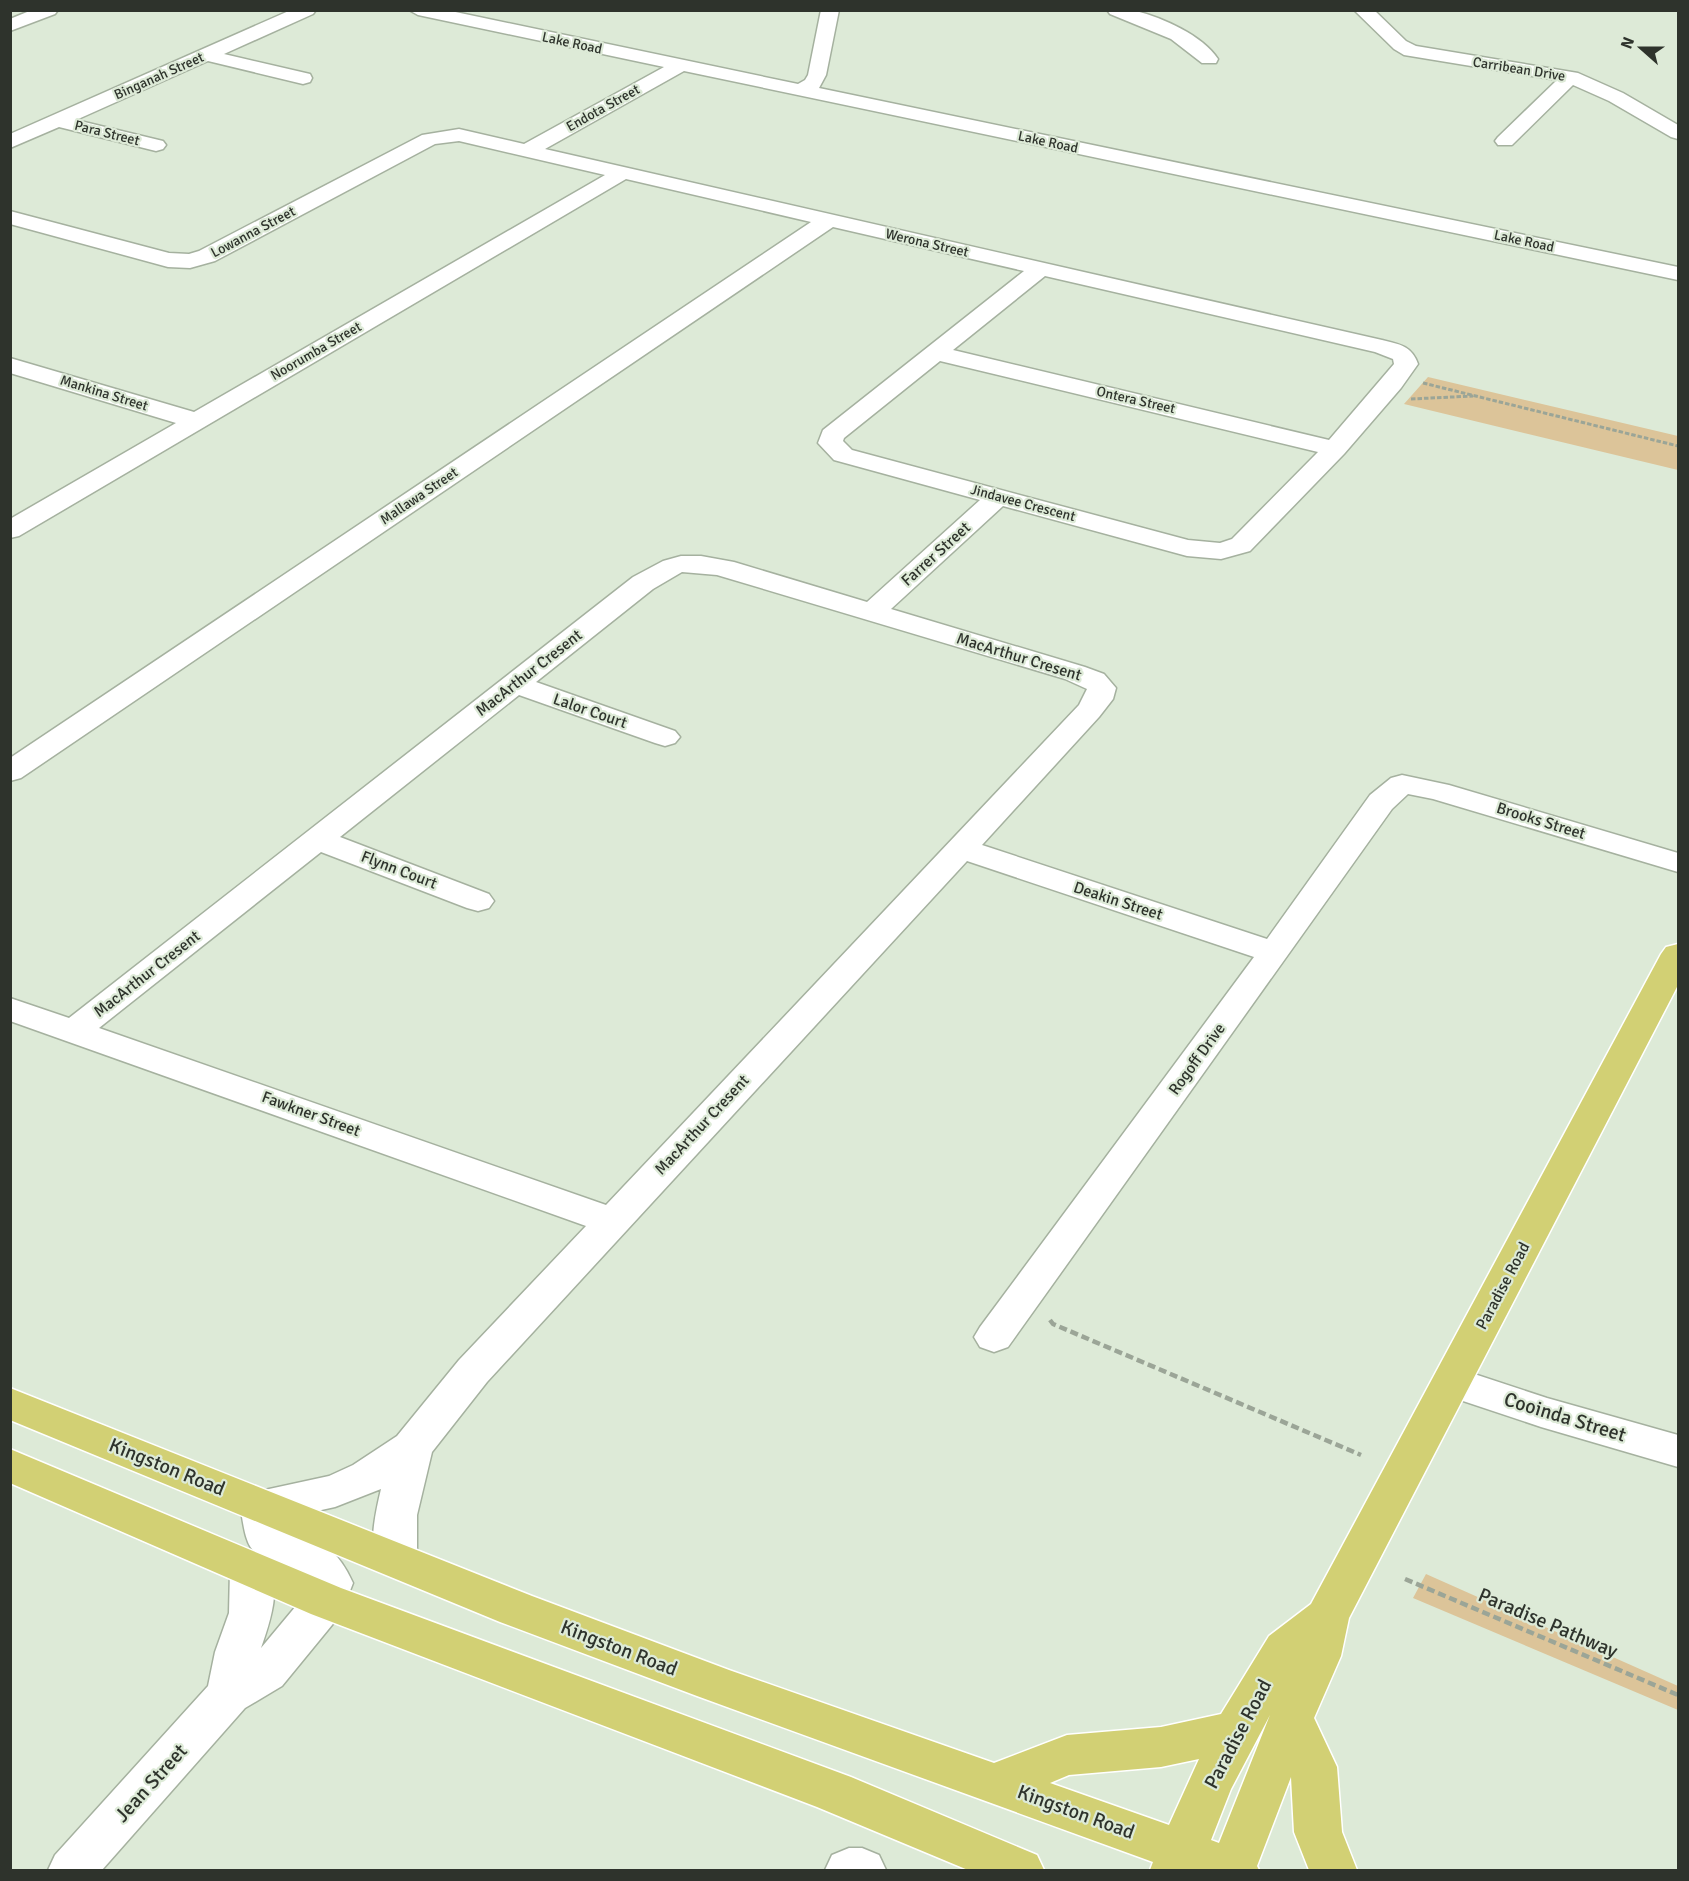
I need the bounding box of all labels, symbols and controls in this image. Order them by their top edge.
north arrow [1611,18,1671,78]
street label: Lake Road [540,28,604,58]
text: N [1617,34,1639,52]
street label: Binganah Street [112,49,207,103]
street label: Carribean Drive [1472,53,1566,85]
street label: Endota Street [563,81,643,135]
street label: Para Street [73,117,141,149]
street label: Lake Road [1016,127,1080,157]
street label: Lowanna Street [208,203,298,261]
street label: Werona Street [884,225,970,261]
street label: Lake Road [1492,226,1556,256]
street label: Noorumba Street [268,318,365,384]
street label: Mankina Street [58,372,150,414]
street label: Ontera Street [1095,383,1177,417]
street label: Mallawa Street [377,464,461,528]
street label: Jindavee Crescent [969,481,1077,525]
street label: Farrer Street [897,517,975,590]
street label: MacArthur Cresent [472,625,587,721]
street label: MacArthur Cresent [954,628,1084,686]
street label: Lalor Court [550,689,630,733]
street label: Brooks Street [1494,798,1588,844]
street label: Flynn Court [358,846,440,894]
street label: Deakin Street [1071,877,1166,925]
street label: MacArthur Cresent [90,926,205,1022]
street label: Rogoff Drive [1164,1019,1230,1099]
street label: MacArthur Cresent [650,1070,754,1179]
street label: Fawkner Street [259,1087,363,1141]
street label: Paradise Road [1472,1239,1534,1333]
street label: Cooinda Street [1501,1387,1629,1447]
street label: Kingston Road [105,1432,229,1502]
street label: Paradise Pathway [1474,1582,1622,1664]
street label: Kingston Road [557,1614,681,1682]
street label: Paradise Road [1199,1675,1277,1793]
street label: Jean Street [109,1739,193,1827]
street label: Kingston Road [1014,1779,1138,1845]

